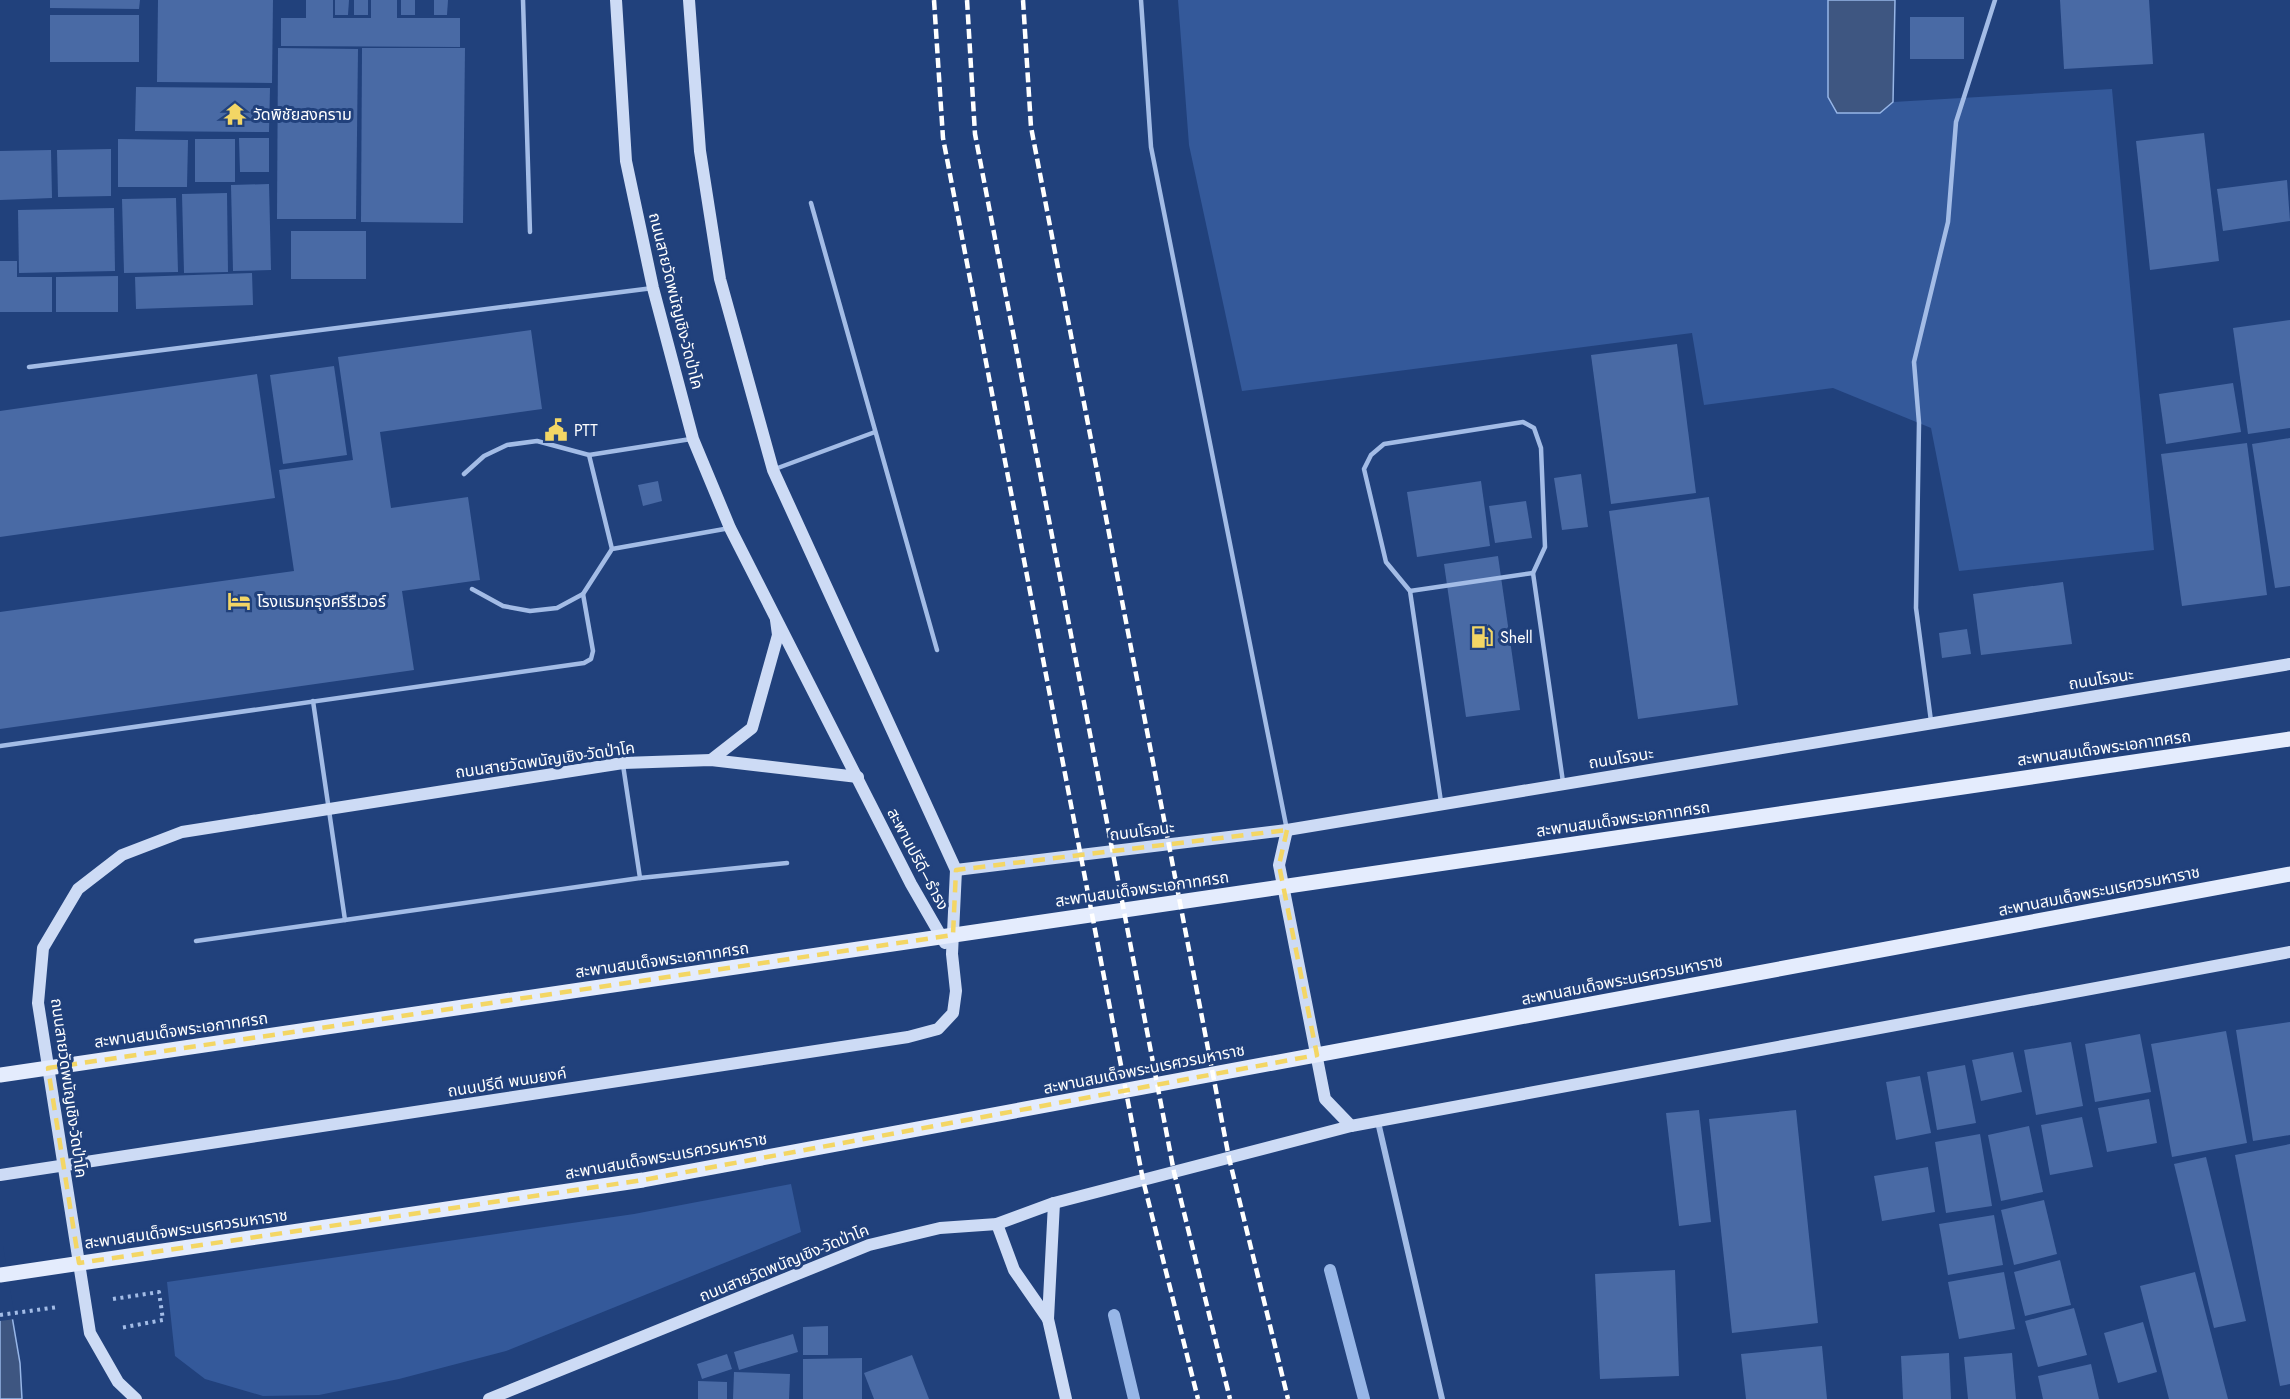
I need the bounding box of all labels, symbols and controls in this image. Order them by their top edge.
temple icon: วัดพิชัยสงคราม [222,101,248,127]
place label: วัดพิชัยสงคราม [253,103,352,126]
street label: ถนนสายวัดพนัญเชิง-วัดป่าโค [643,210,709,392]
public building icon: PTT [543,417,569,443]
place label: PTT [574,419,598,442]
hotel icon: โรงแรมกรุงศรีรืเวอร์ [226,588,252,614]
place label: โรงแรมกรุงศรีรืเวอร์ [257,590,387,613]
fuel station icon: Shell [1469,624,1495,650]
place label: Shell [1500,626,1533,649]
street label: ถนนโรจนะ [2067,663,2135,695]
street label: สะพานสมเด็จพระเอกาทศรถ [2016,724,2192,772]
street label: ถนนสายวัดพนัญเชิง-วัดป่าโค [454,736,636,784]
street label: ถนนโรจนะ [1587,742,1655,774]
street label: สะพานสมเด็จพระเอกาทศรถ [1535,795,1711,843]
street label: สะพานปรีดี–ธำรง [881,804,955,914]
street label: ถนนโรจนะ [1108,816,1176,846]
street label: สะพานสมเด็จพระนเรศวรมหาราช [1996,860,2202,922]
street label: สะพานสมเด็จพระเอกาทศรถ [1054,865,1230,913]
street label: สะพานสมเด็จพระเอกาทศรถ [574,936,750,984]
street label: สะพานสมเด็จพระนเรศวรมหาราช [1519,949,1725,1011]
street label: ถนนสายวัดพนัญเชิง-วัดป่าโค [45,997,93,1179]
street label: สะพานสมเด็จพระเอกาทศรถ [93,1006,269,1054]
street label: สะพานสมเด็จพระนเรศวรมหาราช [1041,1038,1247,1100]
street label: ถนนปรีดี พนมยงค์ [446,1061,568,1103]
street label: สะพานสมเด็จพระนเรศวรมหาราช [563,1127,769,1185]
street label: สะพานสมเด็จพระนเรศวรมหาราช [83,1203,289,1255]
street label: ถนนสายวัดพนัญเชิง-วัดป่าโค [696,1218,872,1308]

